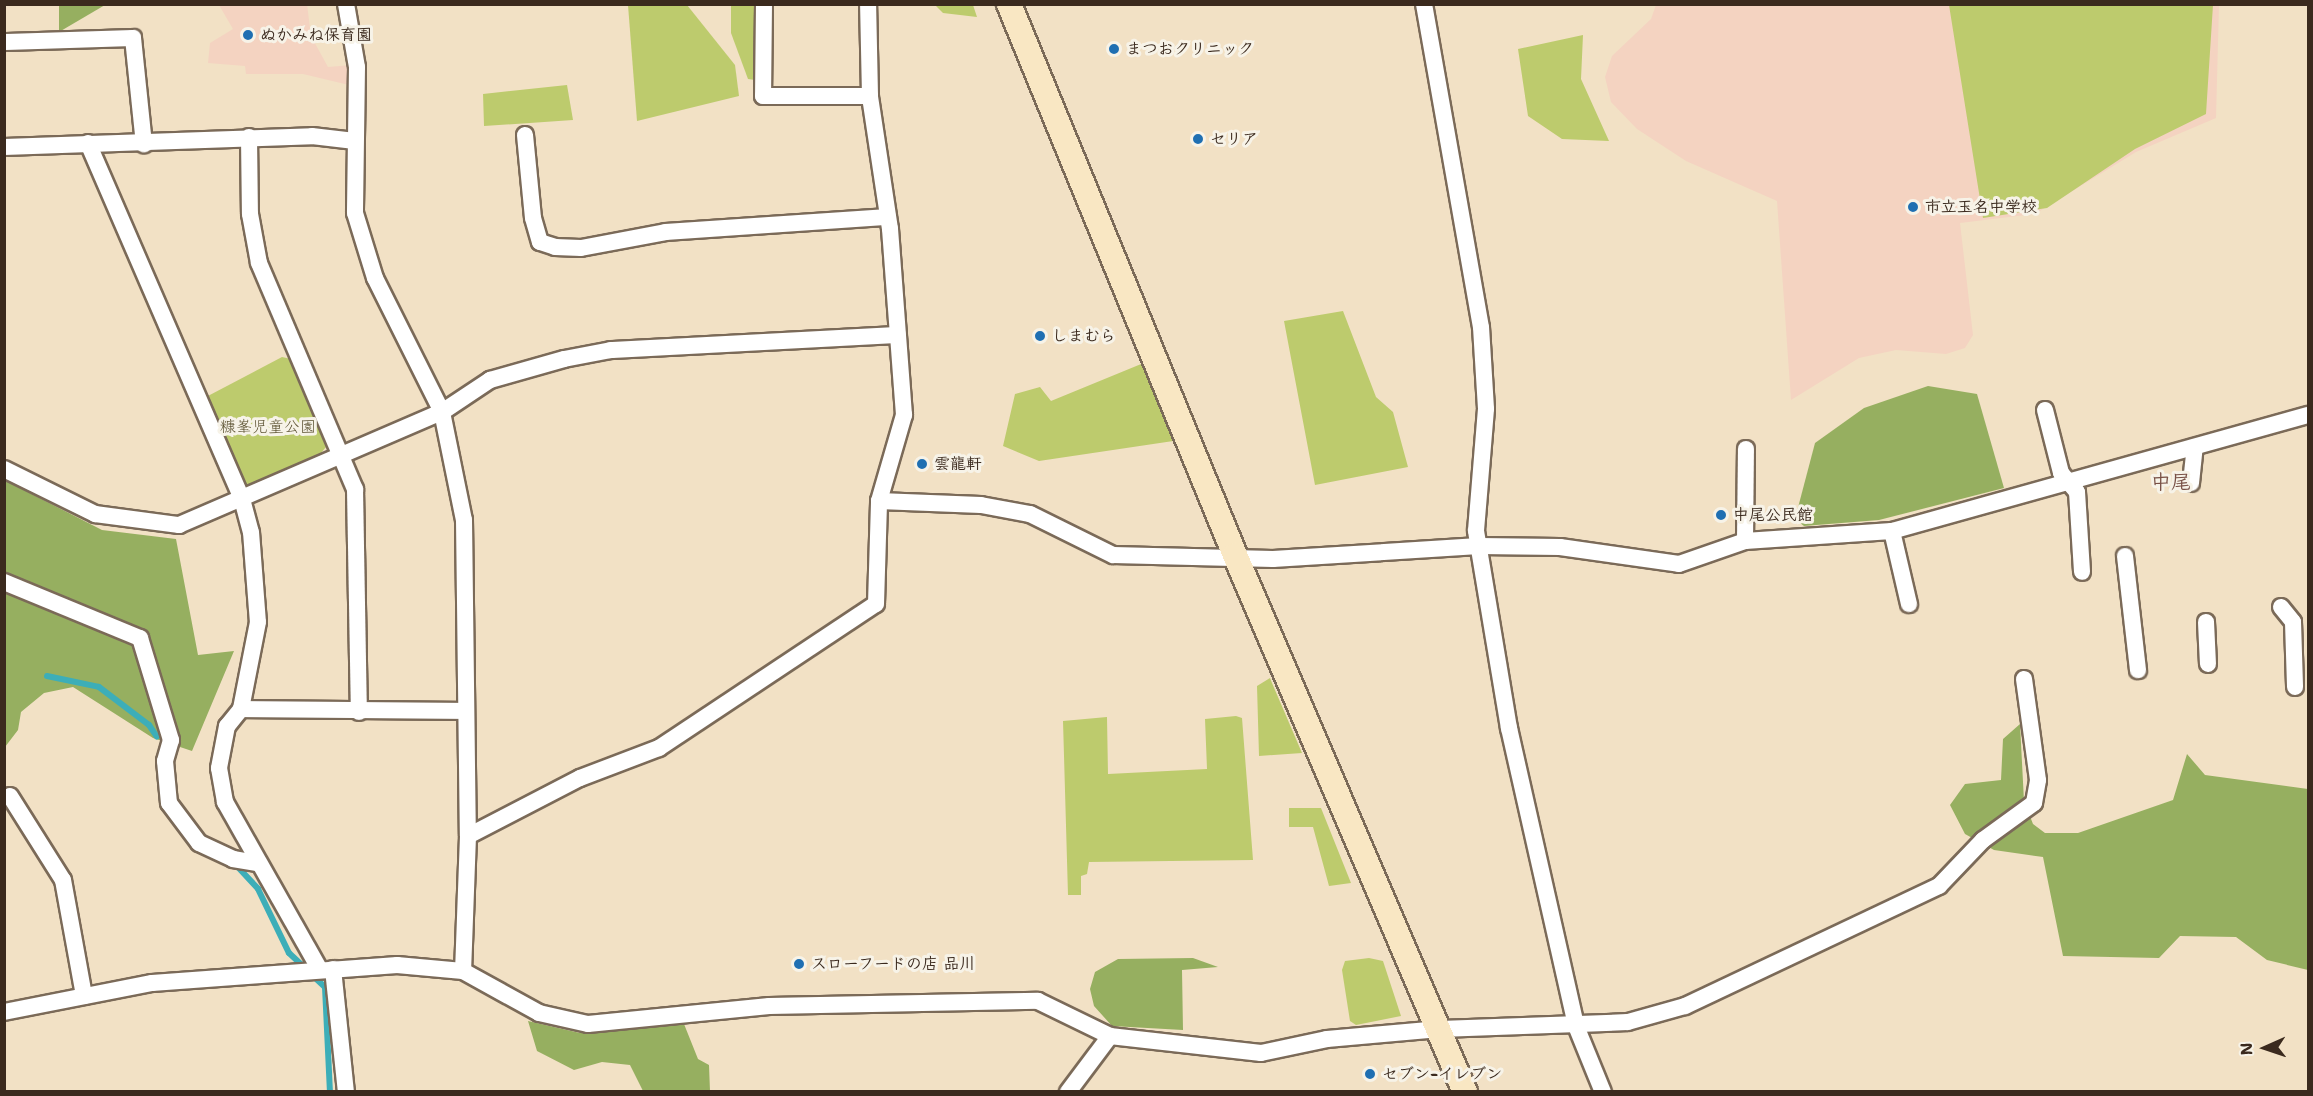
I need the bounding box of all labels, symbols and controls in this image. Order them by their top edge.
place label: ぬかみね保育園 [260,25,372,45]
marker: ぬかみね保育園 [241,28,255,42]
place label: まつおクリニック [1126,39,1254,59]
marker: まつおクリニック [1107,42,1121,56]
place label: セリア [1210,129,1258,149]
marker: セリア [1191,132,1205,146]
place label: 市立玉名中学校 [1925,197,2037,217]
marker: 市立玉名中学校 [1906,200,1920,214]
place label: しまむら [1052,326,1116,346]
marker: しまむら [1033,329,1047,343]
park label: 糠峯児童公園 [220,417,316,437]
place label: 雲龍軒 [934,454,982,474]
marker: 雲龍軒 [915,457,929,471]
district label: 中尾 [2151,470,2191,494]
place label: 中尾公民館 [1733,505,1813,525]
marker: 中尾公民館 [1714,508,1728,522]
place label: スローフードの店 品川 [811,954,976,974]
marker: スローフードの店 品川 [792,957,806,971]
north arrow [2235,1018,2295,1078]
text: N [2236,1042,2257,1056]
place label: セブン-イレブン [1382,1064,1502,1084]
marker: セブン-イレブン [1363,1067,1377,1081]

